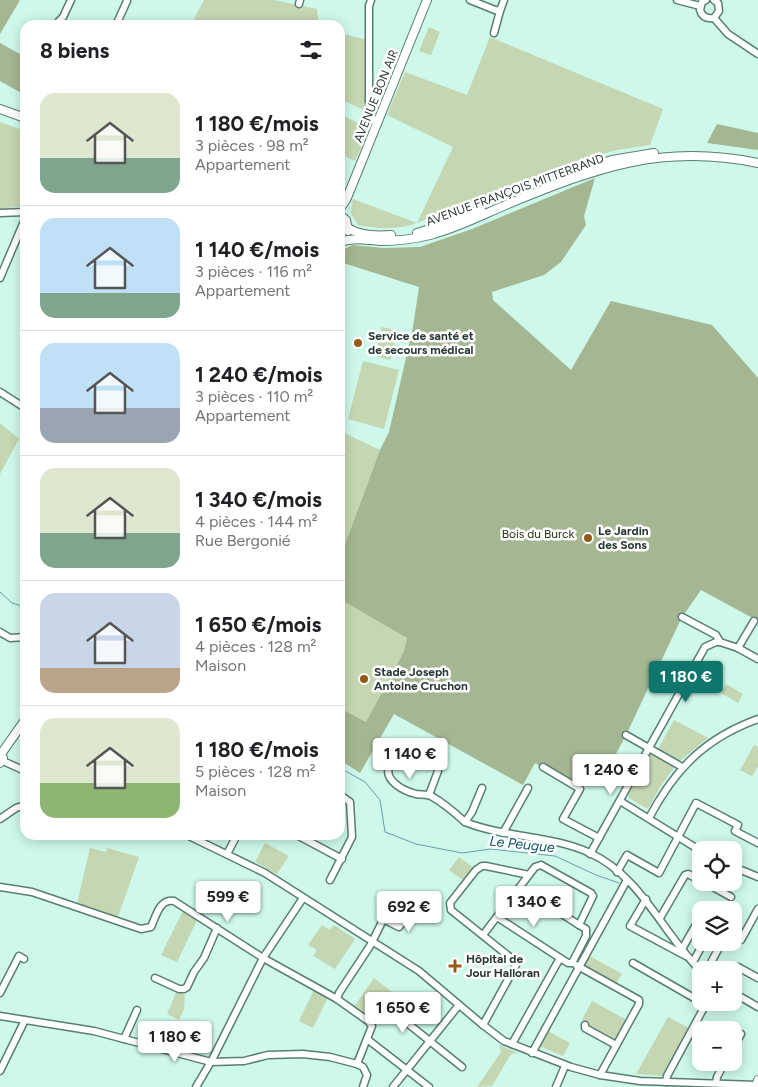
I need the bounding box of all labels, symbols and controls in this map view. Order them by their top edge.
icon: filters [297,36,325,64]
text: 8 biens [40,38,109,63]
street label: AVENUE BON AIR [351,48,401,144]
text: 1 180 €/mois [195,111,319,136]
icon: home [80,113,140,173]
text: 3 pièces · 98 m² [195,136,309,155]
street label: AVENUE FRANÇOIS MITTERRAND [424,151,606,229]
text: Appartement [195,155,290,174]
text: 1 140 €/mois [195,237,319,262]
icon: home [80,238,140,298]
text: 3 pièces · 116 m² [195,262,312,281]
text: Appartement [195,281,290,300]
place label: Service de santé et de secours médical [368,329,474,357]
marker: Service de santé et de secours médical [352,337,364,349]
text: 1 240 €/mois [195,362,322,387]
icon: home [80,363,140,423]
text: 3 pièces · 110 m² [195,387,313,406]
text: Appartement [195,406,290,425]
text: 1 340 €/mois [195,487,322,512]
icon: home [80,488,140,548]
text: 4 pièces · 144 m² [195,512,317,531]
place label: Le Jardin des Sons [598,524,649,552]
park label: Bois du Burck [502,527,575,541]
text: Rue Bergonié [195,531,291,550]
marker: Le Jardin des Sons [582,532,594,544]
text: 1 650 €/mois [195,612,321,637]
icon: home [80,613,140,673]
text: 4 pièces · 128 m² [195,637,316,656]
text: Maison [195,656,246,675]
pin: 1 180 € [640,660,732,703]
place label: Stade Joseph Antoine Cruchon [374,665,468,693]
text: 1 180 € [660,667,712,686]
marker: Stade Joseph Antoine Cruchon [358,673,370,685]
text: 1 180 €/mois [195,737,319,762]
icon: home [80,738,140,798]
pin: 1 140 € [364,738,456,780]
text: 1 140 € [384,744,436,763]
pin: 1 240 € [565,754,657,796]
text: 1 240 € [583,760,639,779]
text: 5 pièces · 128 m² [195,762,316,781]
text: Maison [195,781,246,800]
water label: Le Peugue [488,833,556,856]
map controls [692,841,742,1071]
button: locate [692,841,742,891]
pin: 599 € [193,880,263,923]
pin: 1 340 € [488,886,580,928]
text: 599 € [207,887,249,906]
pin: 692 € [374,890,444,933]
text: 1 340 € [507,892,561,911]
text: 692 € [388,897,430,916]
button: layers [692,901,742,951]
place label: Hôpital de Jour Halloran [466,952,540,980]
marker: Hôpital de Jour Halloran [448,959,462,973]
button: + [692,961,742,1011]
pin: 1 650 € [357,992,449,1034]
text: 1 650 € [376,998,430,1017]
pin: 1 180 € [129,1020,221,1063]
button: − [692,1021,742,1071]
text: 1 180 € [149,1027,201,1046]

